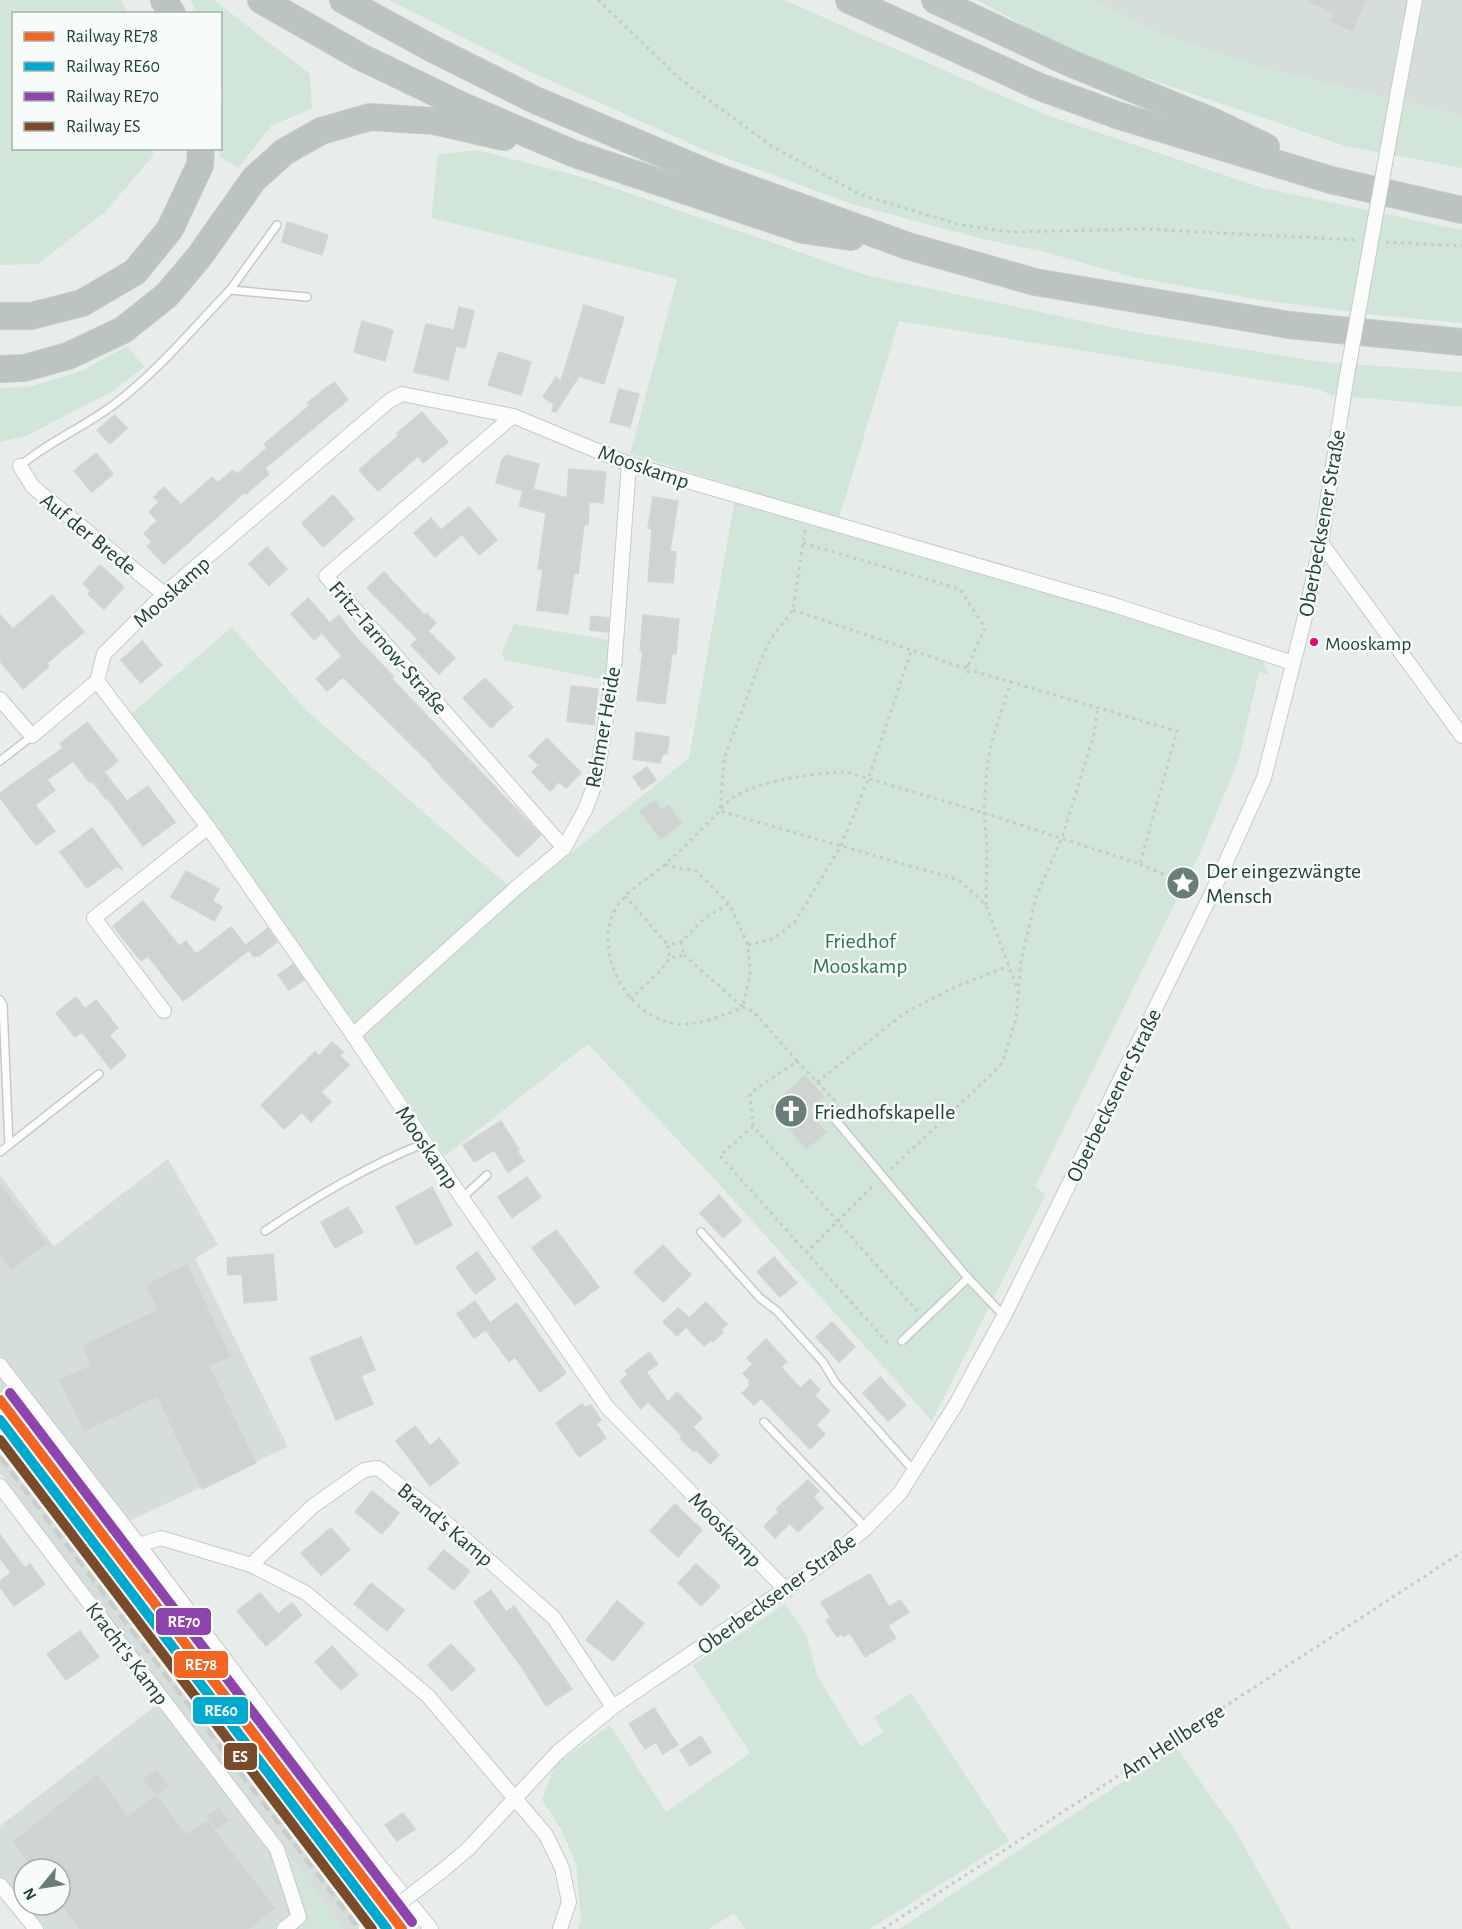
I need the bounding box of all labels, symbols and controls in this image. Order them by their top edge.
legend [12,12,222,150]
text: Railway RE78 [66,28,158,46]
text: Railway RE60 [66,58,160,76]
text: Railway RE70 [66,88,159,106]
text: Railway ES [66,118,140,136]
street label: Oberbecksener Straße [1295,428,1349,619]
street label: Mooskamp [595,441,692,493]
street label: Auf der Brede [36,489,140,579]
street label: Mooskamp [129,552,214,632]
street label: Fritz-Tarnow-Straße [325,577,452,718]
place label: Mooskamp [1325,634,1411,654]
marker: Mooskamp [1308,636,1320,648]
street label: Rehmer Heide [581,665,624,790]
place label: Der eingezwängte Mensch [1206,860,1361,907]
place icon: Der eingezwängte Mensch [1165,865,1201,901]
park label: Friedhof Mooskamp [813,930,908,977]
street label: Oberbecksener Straße [1062,1005,1165,1186]
church icon: Friedhofskapelle [773,1093,809,1129]
place label: Friedhofskapelle [814,1101,955,1123]
street label: Mooskamp [391,1102,463,1193]
street label: Brand's Kamp [393,1479,497,1571]
street label: Mooskamp [684,1488,766,1572]
street label: Oberbecksener Straße [693,1529,860,1658]
street label: Kracht's Kamp [82,1598,173,1709]
line badge: RE70 [155,1607,212,1636]
text: RE70 [168,1614,200,1630]
line badge: RE78 [173,1650,229,1679]
text: RE78 [185,1657,217,1673]
line badge: RE60 [192,1696,249,1725]
street label: Am Hellberge [1117,1699,1228,1782]
text: RE60 [204,1703,238,1719]
line badge: ES [223,1742,258,1771]
text: ES [232,1749,248,1765]
north arrow [12,1857,72,1917]
text: N [20,1885,40,1903]

